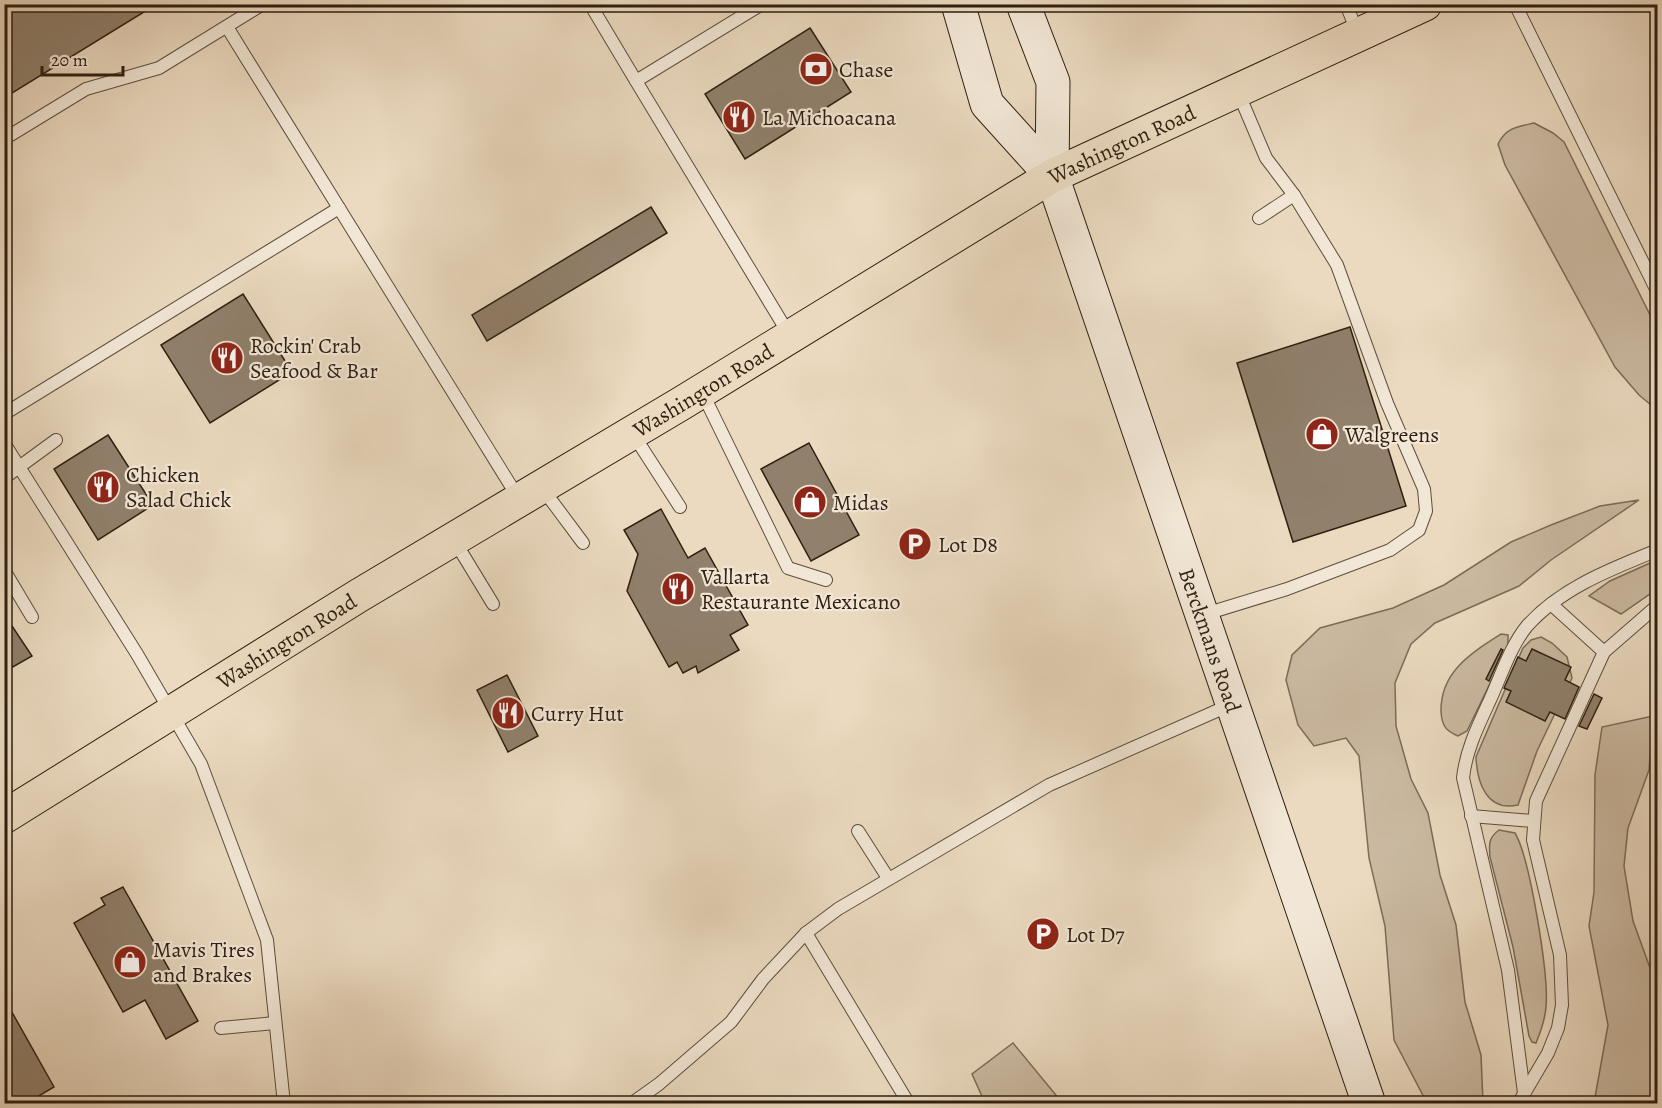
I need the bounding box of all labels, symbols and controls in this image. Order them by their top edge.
scale bar [42,39,123,77]
text: 20 m [51,48,88,72]
bank icon: Chase [798,51,834,87]
place label: Chase [839,55,893,85]
street label: Washington Road [1042,98,1201,192]
restaurant icon: La Michoacana [721,99,757,135]
place label: La Michoacana [762,103,897,133]
place label: Rockin' Crab Seafood & Bar [250,331,378,386]
street label: Washington Road [627,336,779,445]
restaurant icon: Rockin' Crab Seafood & Bar [209,340,245,376]
shop icon: Walgreens [1304,416,1340,452]
place label: Walgreens [1344,420,1439,450]
place label: Chicken Salad Chick [126,460,231,515]
restaurant icon: Chicken Salad Chick [85,469,121,505]
shop icon: Midas [792,484,828,520]
place label: Midas [833,488,889,518]
parking icon: Lot D8 [897,526,933,562]
place label: Lot D8 [938,530,998,560]
place label: Vallarta Restaurante Mexicano [700,562,901,617]
street label: Berckmans Road [1171,564,1248,717]
restaurant icon: Vallarta Restaurante Mexicano [660,571,696,607]
street label: Washington Road [211,586,363,697]
restaurant icon: Curry Hut [490,695,526,731]
place label: Curry Hut [531,699,624,729]
parking icon: Lot D7 [1025,916,1061,952]
place label: Lot D7 [1066,920,1125,950]
place label: Mavis Tires and Brakes [153,935,255,990]
shop icon: Mavis Tires and Brakes [112,944,148,980]

